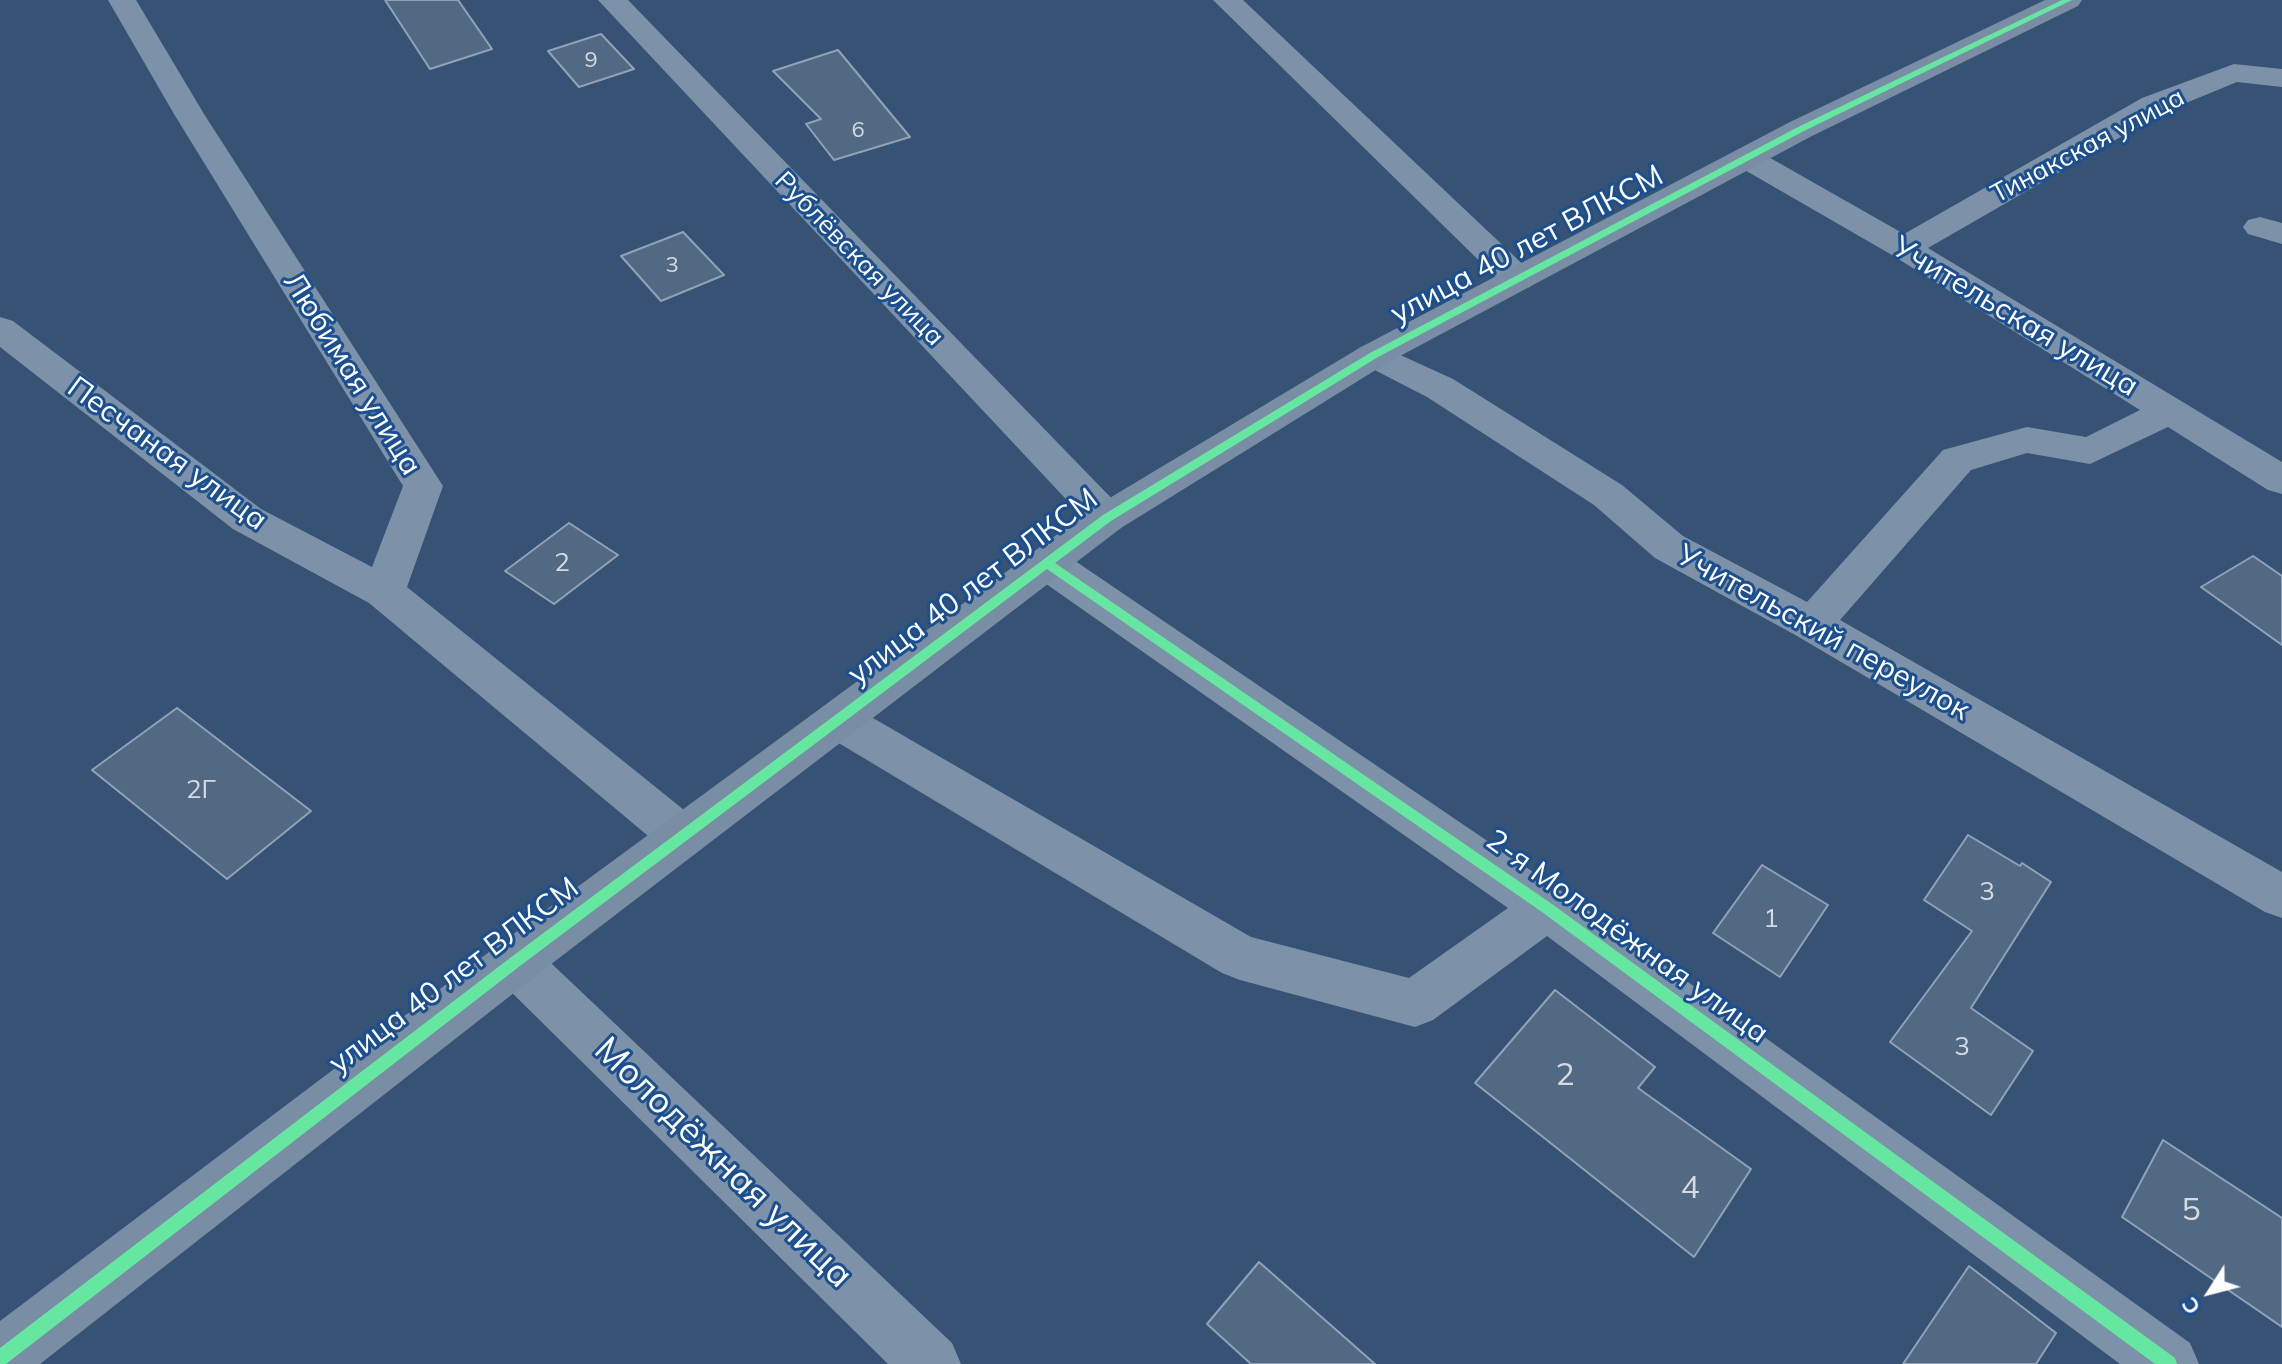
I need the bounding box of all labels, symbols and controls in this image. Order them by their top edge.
house number: 9 [584,47,598,73]
street label: Тинакская улица [1986,82,2190,210]
house number: 6 [851,117,865,143]
street label: улица 40 лет ВЛКСМ [1385,158,1669,332]
street label: Рублёвская улица [768,165,950,353]
street label: Учительская улица [1886,229,2144,405]
house number: 3 [665,252,679,278]
street label: Любимая улица [275,266,429,482]
street label: Песчаная улица [60,370,274,538]
street label: улица 40 лет ВЛКСМ [841,481,1105,693]
street label: Учительский переулок [1670,537,1976,729]
house number: 2 [554,547,570,579]
house number: 2Г [186,774,216,806]
street label: 2-я Молодёжная улица [1479,822,1775,1052]
street label: улица 40 лет ВЛКСМ [322,870,586,1082]
house number: 3 [1979,876,1995,908]
house number: 1 [1763,903,1779,935]
street label: Молодёжная улица [585,1029,861,1297]
house number: 3 [1954,1031,1970,1063]
house number: 2 [1555,1056,1575,1094]
house number: 4 [1680,1169,1700,1207]
house number: 5 [2181,1191,2201,1229]
north arrow [2170,1252,2250,1332]
text: С [2175,1292,2206,1320]

